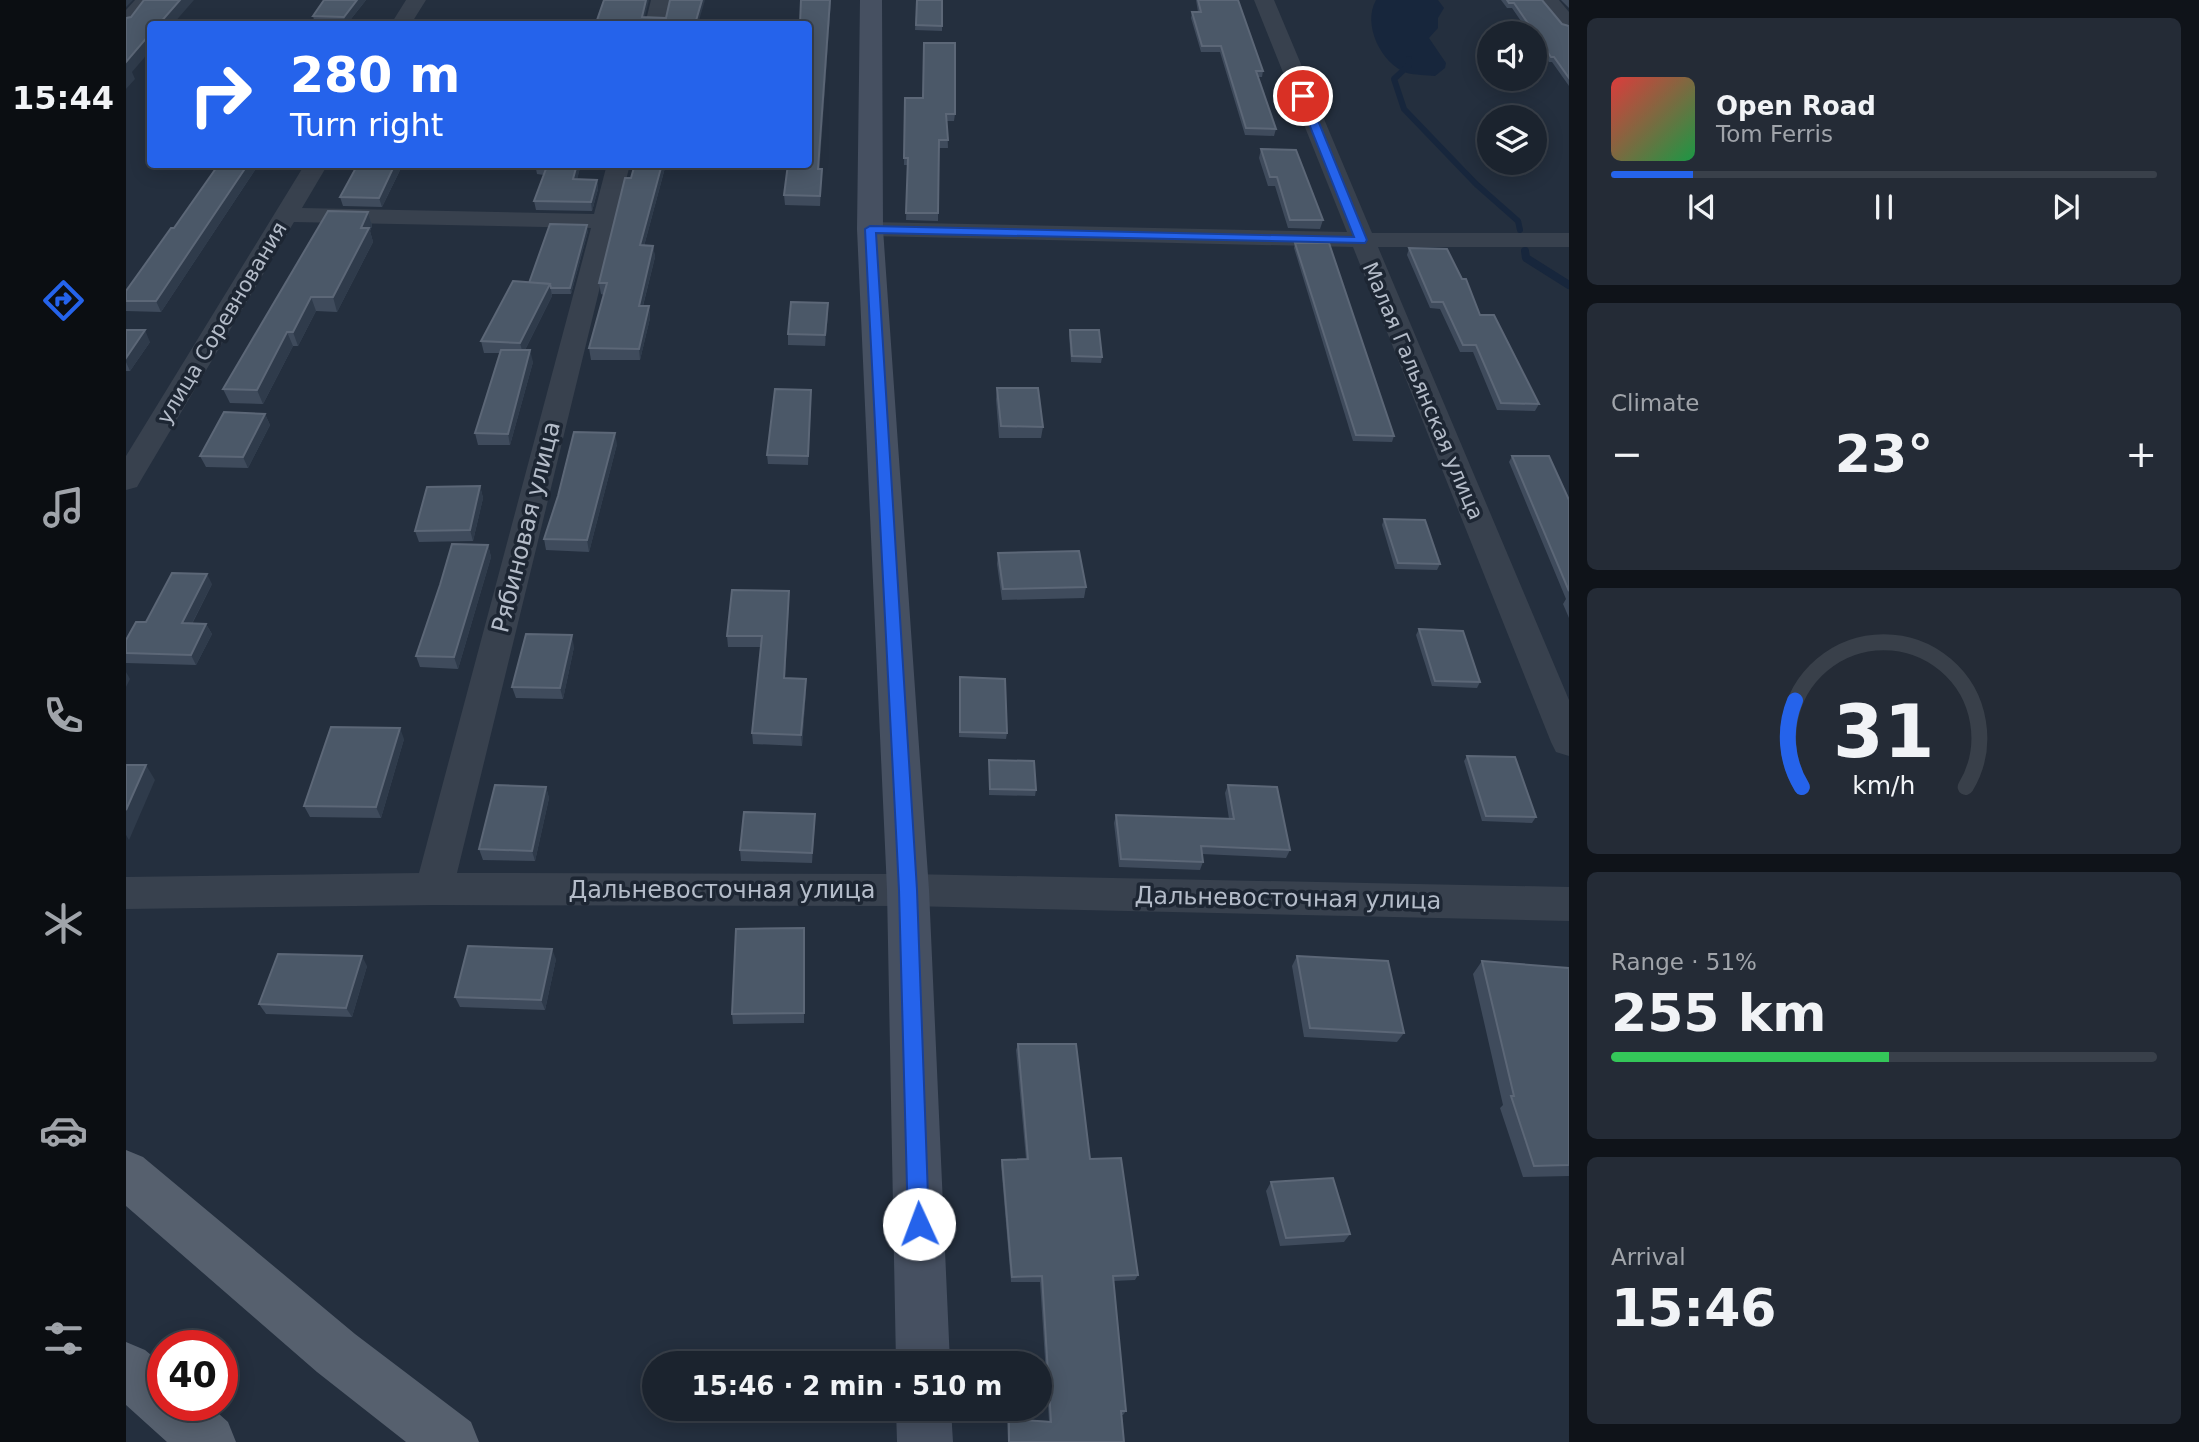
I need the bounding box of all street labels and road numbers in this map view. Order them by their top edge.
street label: улица Соревнования [152,218,292,428]
street label: Малая Гальянская улица [1358,259,1488,523]
street label: Рябиновая улица [486,418,566,636]
street label: Дальневосточная улица [569,876,875,904]
street label: Дальневосточная улица [1134,881,1442,915]

